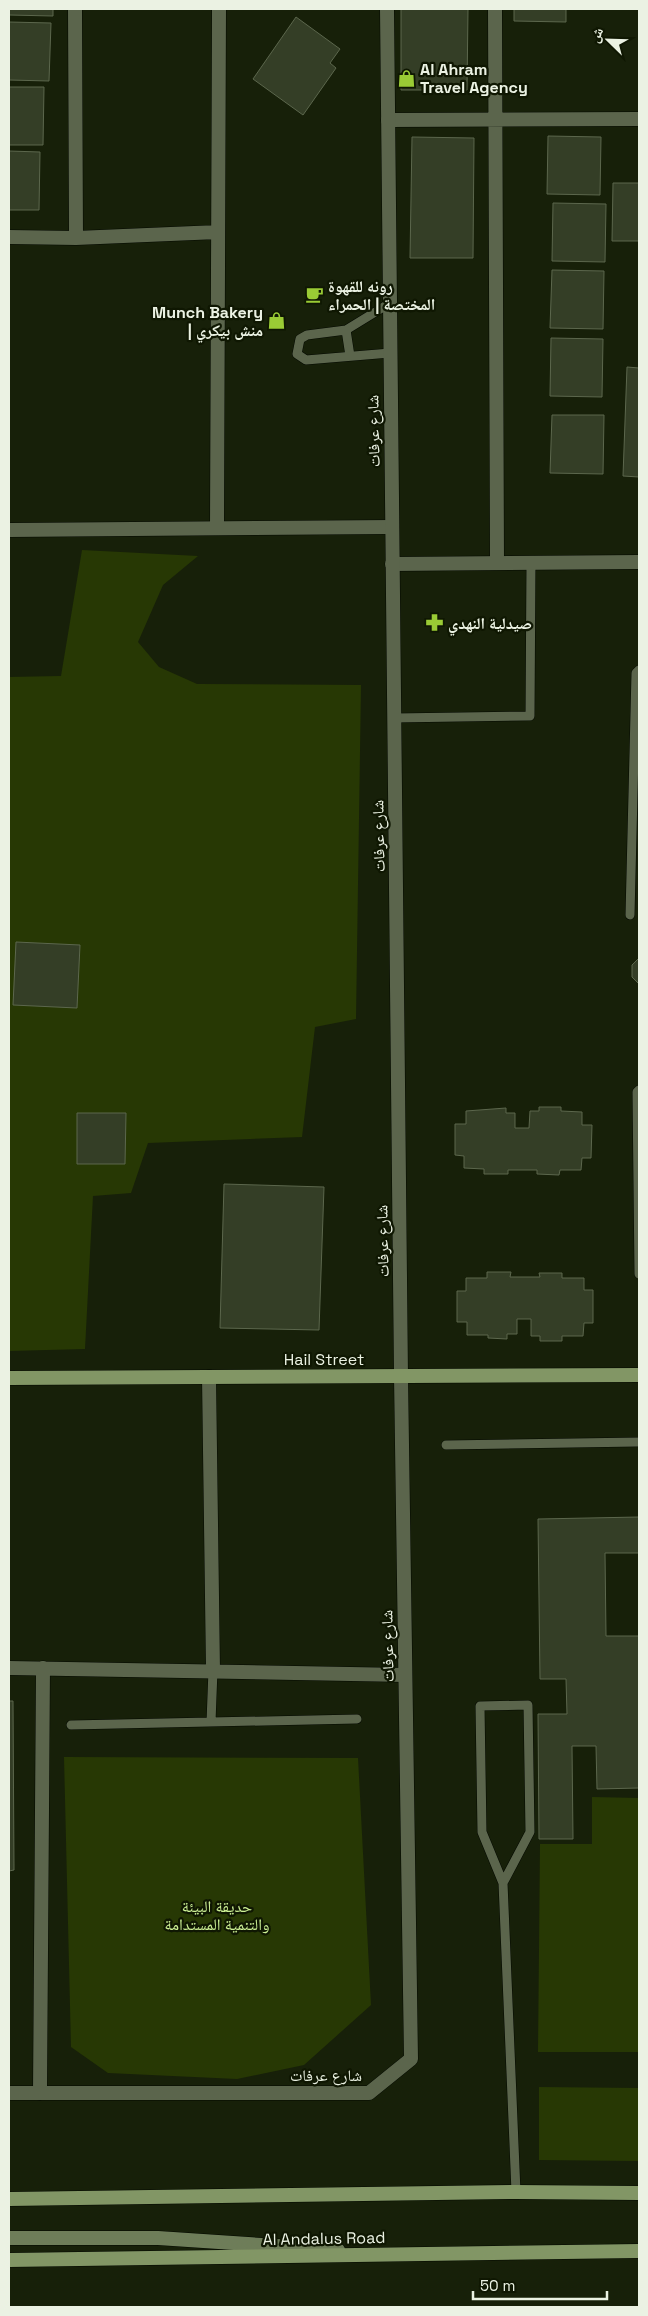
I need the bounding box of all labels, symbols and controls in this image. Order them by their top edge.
north arrow [583,15,633,65]
text: ش [585,24,607,45]
place label: Al Ahram Travel Agency [420,59,528,98]
shop icon: Al Ahram Travel Agency [396,68,416,88]
place label: رونه للقهوة المختصة | الحمراء [328,276,435,315]
cafe icon: رونه للقهوة المختصة | الحمراء [304,285,324,305]
place label: Munch Bakery | منش بيكري [152,302,263,343]
shop icon: Munch Bakery | منش بيكري [267,311,287,331]
street label: شارع عرفات [362,395,385,467]
pharmacy icon: صيدلية النهدي [424,613,444,633]
place label: صيدلية النهدي [448,613,532,636]
street label: شارع عرفات [367,800,390,872]
street label: شارع عرفات [371,1205,394,1277]
street label: Hail Street [284,1349,364,1370]
street label: شارع عرفات [376,1610,399,1682]
park label: حديقة البيئة والتنمية المستدامة [165,1896,269,1935]
street label: شارع عرفات [290,2065,362,2086]
street label: Al Andalus Road [262,2227,386,2250]
scale bar [473,2268,607,2300]
text: 50 m [480,2276,515,2295]

